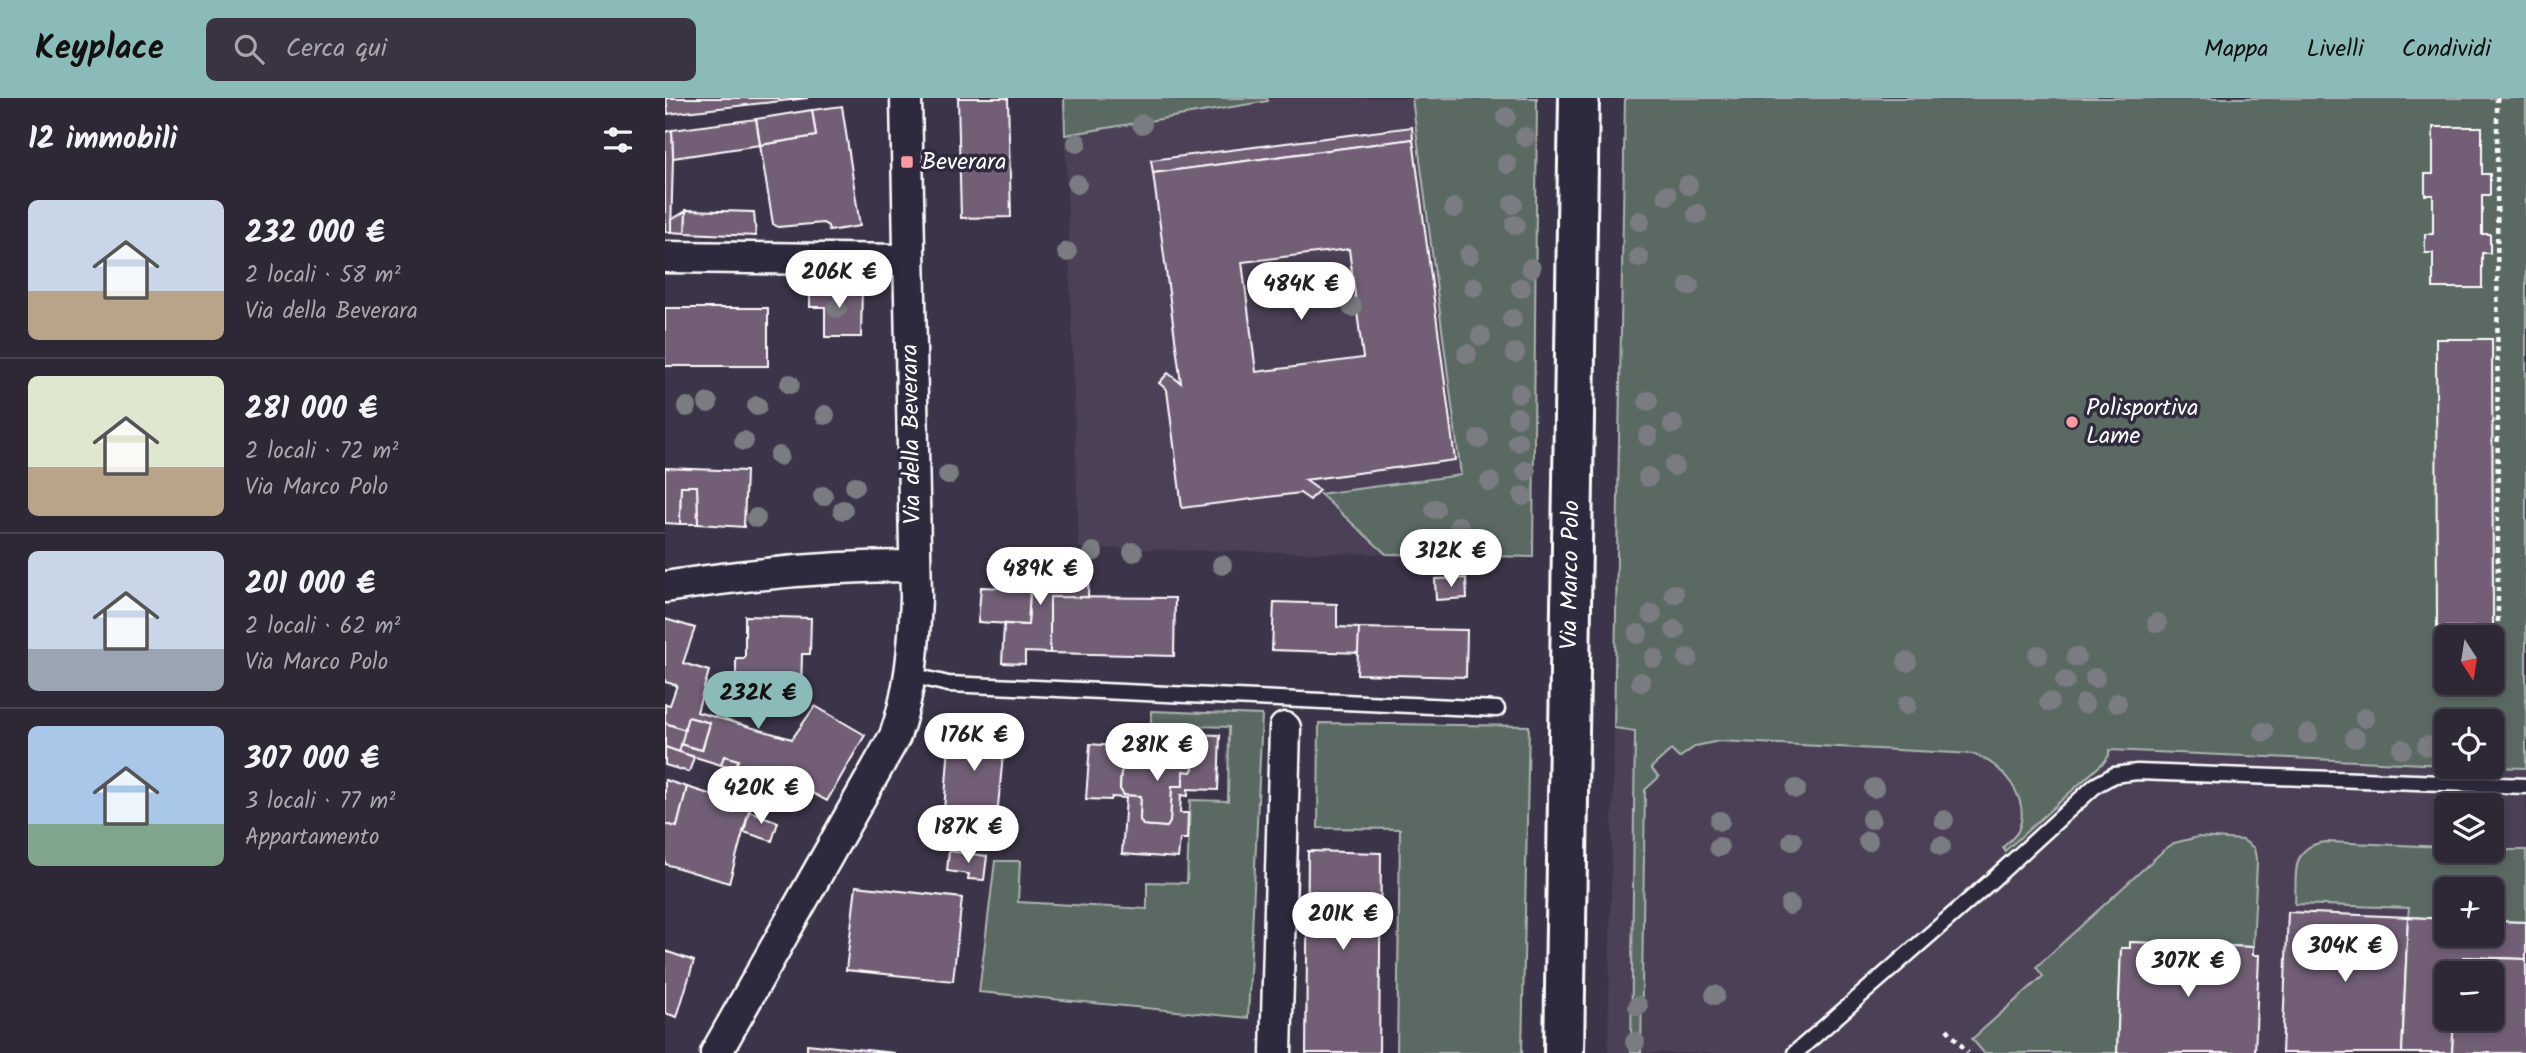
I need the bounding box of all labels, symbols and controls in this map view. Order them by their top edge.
search box [206,18,696,81]
text: Keyplace [35,23,164,76]
text: Cerca qui [286,28,387,70]
icon: search [230,30,268,68]
text: Mappa [2204,30,2269,69]
text: Livelli [2307,30,2364,69]
text: Condividi [2402,30,2491,69]
text: 12 immobili [28,116,177,164]
icon: filters [599,121,637,159]
place label: Beverara [921,143,1006,182]
marker: Beverara [899,154,915,170]
text: 232 000 € [245,210,385,258]
icon: home [84,228,168,312]
pin: 206K € [782,250,896,310]
text: 206K € [802,255,876,291]
text: 2 locali · 58 m² [245,258,400,294]
pin: 484K € [1244,262,1358,322]
text: 484K € [1263,267,1339,303]
text: Via della Beverara [245,294,418,330]
street label: Via della Beverara [891,344,933,524]
text: 281 000 € [245,386,378,434]
place label: Polisportiva Lame [2086,389,2198,456]
icon: home [84,404,168,488]
marker: Polisportiva Lame [2064,414,2080,430]
text: 2 locali · 72 m² [245,434,398,470]
text: Via Marco Polo [245,470,388,506]
street label: Via Marco Polo [1550,500,1592,650]
pin: 312K € [1394,530,1508,589]
text: 312K € [1416,534,1486,570]
pin: 489K € [983,547,1097,607]
text: 489K € [1002,552,1078,588]
text: 201 000 € [245,561,375,609]
icon: home [84,579,168,663]
text: 2 locali · 62 m² [245,609,400,645]
north arrow [2434,625,2504,695]
map controls [2434,625,2504,1031]
text: Via Marco Polo [245,645,388,681]
pin: 232K € [701,672,815,731]
text: 232K € [720,676,796,712]
button: locate [2434,709,2504,779]
pin: 176K € [917,714,1031,773]
text: 176K € [940,718,1008,754]
pin: 281K € [1100,724,1214,783]
text: 281K € [1121,728,1193,764]
text: 307 000 € [245,736,379,784]
icon: home [84,754,168,838]
pin: 420K € [704,766,818,826]
text: 420K € [723,771,799,807]
text: 3 locali · 77 m² [245,784,395,820]
button: layers [2434,793,2504,863]
pin: 187K € [911,806,1025,865]
text: 187K € [934,810,1002,846]
text: Appartamento [245,820,379,856]
button: + [2434,877,2504,947]
pin: 201K € [1286,892,1400,952]
text: 201K € [1308,897,1378,933]
pin: 304K € [2288,924,2402,984]
text: 304K € [2308,929,2382,965]
pin: 307K € [2131,940,2245,999]
text: 307K € [2152,944,2224,980]
button: − [2434,961,2504,1031]

